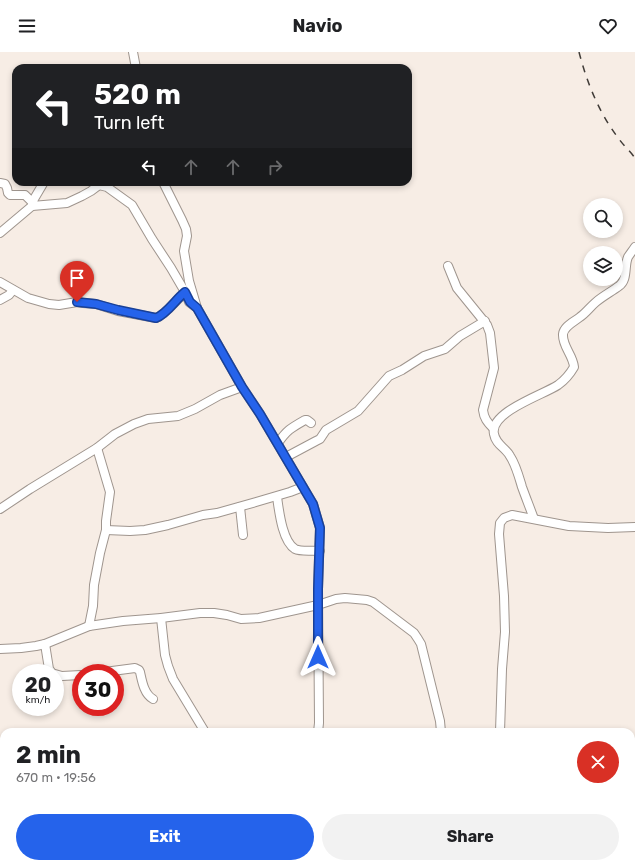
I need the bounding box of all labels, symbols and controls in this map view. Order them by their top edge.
icon: menu [16,15,38,37]
text: Navio [292,15,343,37]
icon: heart [597,15,619,37]
text: 520 m [94,78,181,111]
icon: left [28,80,80,132]
text: Turn left [94,112,164,134]
icon: left [138,156,160,178]
icon: ahead [180,156,202,178]
icon: ahead [222,156,244,178]
icon: right [264,156,286,178]
map controls [583,198,623,286]
button: search [583,198,623,238]
button: layers [583,246,623,286]
pin [60,261,94,302]
icon: arrive [66,267,88,289]
position arrow [297,636,339,678]
speed limit sign: 30 [72,664,124,716]
text: 20 [25,673,51,697]
text: km/h [26,694,50,706]
text: 2 min [16,741,81,769]
button: close [577,741,619,783]
text: 670 m · 19:56 [16,770,96,785]
button: Exit [16,814,314,860]
button: Share [322,814,619,860]

